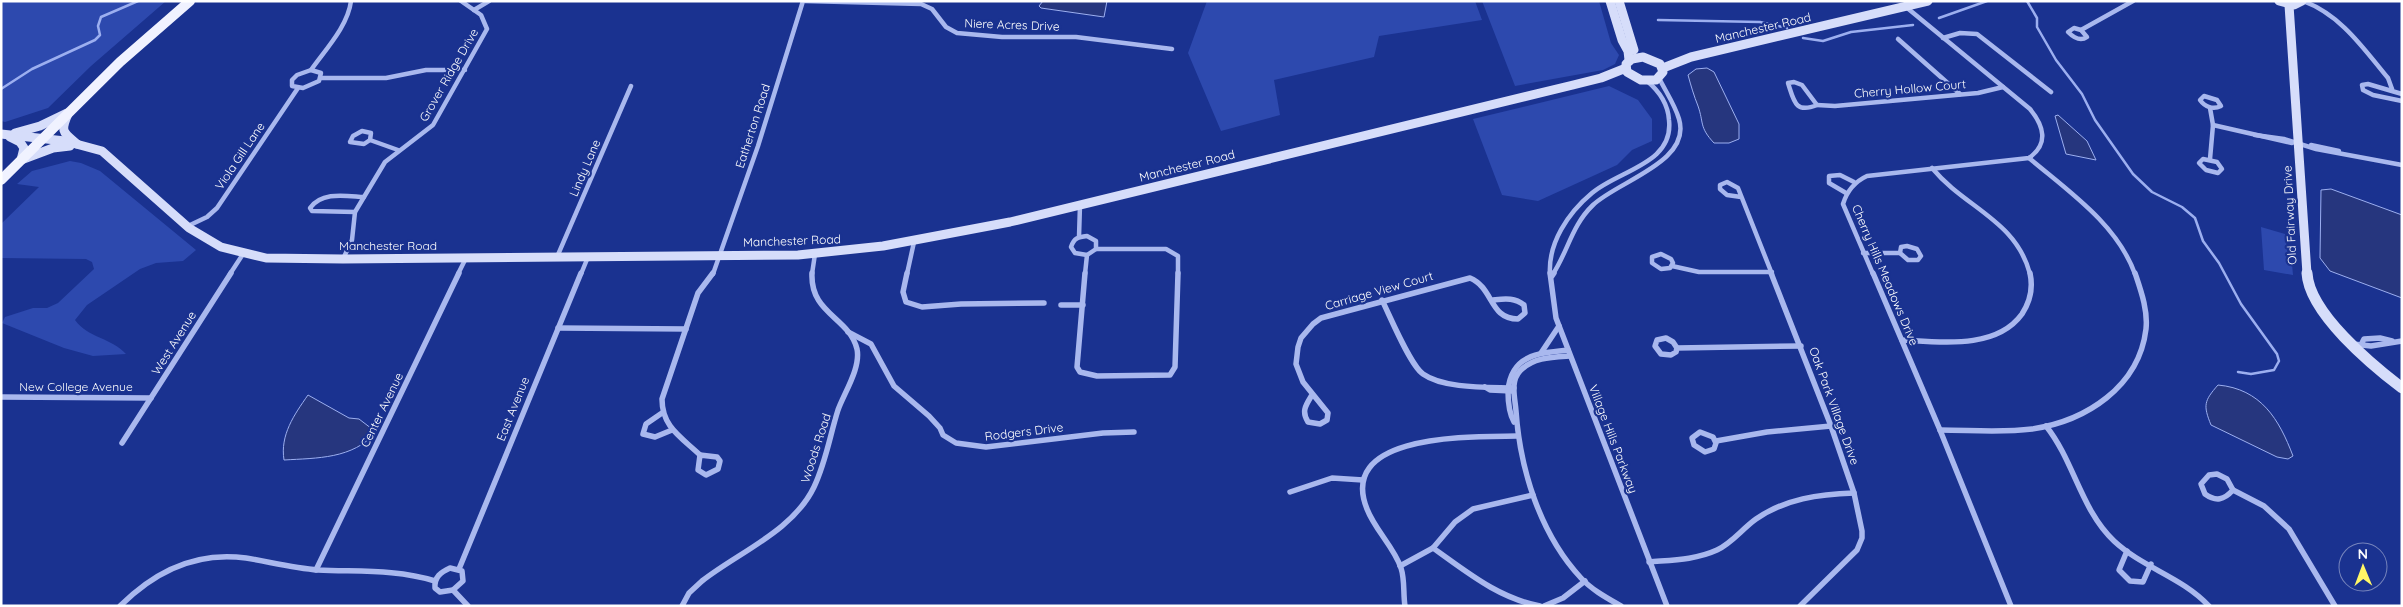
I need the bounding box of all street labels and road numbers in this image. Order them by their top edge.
street label: Manchester Road [1713,9,1812,46]
street label: Niere Acres Drive [964,15,1060,34]
street label: Grover Ridge Drive [416,25,481,124]
street label: Cherry Hollow Court [1853,76,1966,101]
street label: Eatherton Road [732,82,773,170]
street label: Viola Gill Lane [212,119,268,192]
street label: Lindy Lane [566,137,603,199]
street label: Manchester Road [1138,146,1236,185]
street label: Old Fairway Drive [2279,165,2300,265]
street label: Cherry Hills Meadows Drive [1849,202,1922,348]
street label: Manchester Road [743,231,841,250]
street label: Manchester Road [339,238,437,253]
street label: Carriage View Court [1323,268,1435,313]
street label: West Avenue [148,308,199,377]
street label: Oak Park Village Drive [1806,345,1863,467]
street label: Center Avenue [357,370,406,450]
street label: East Avenue [493,374,532,443]
street label: New College Avenue [19,379,133,394]
street label: Village Hills Parkway [1586,383,1641,495]
street label: Woods Road [797,411,834,484]
street label: Rodgers Drive [984,419,1064,444]

